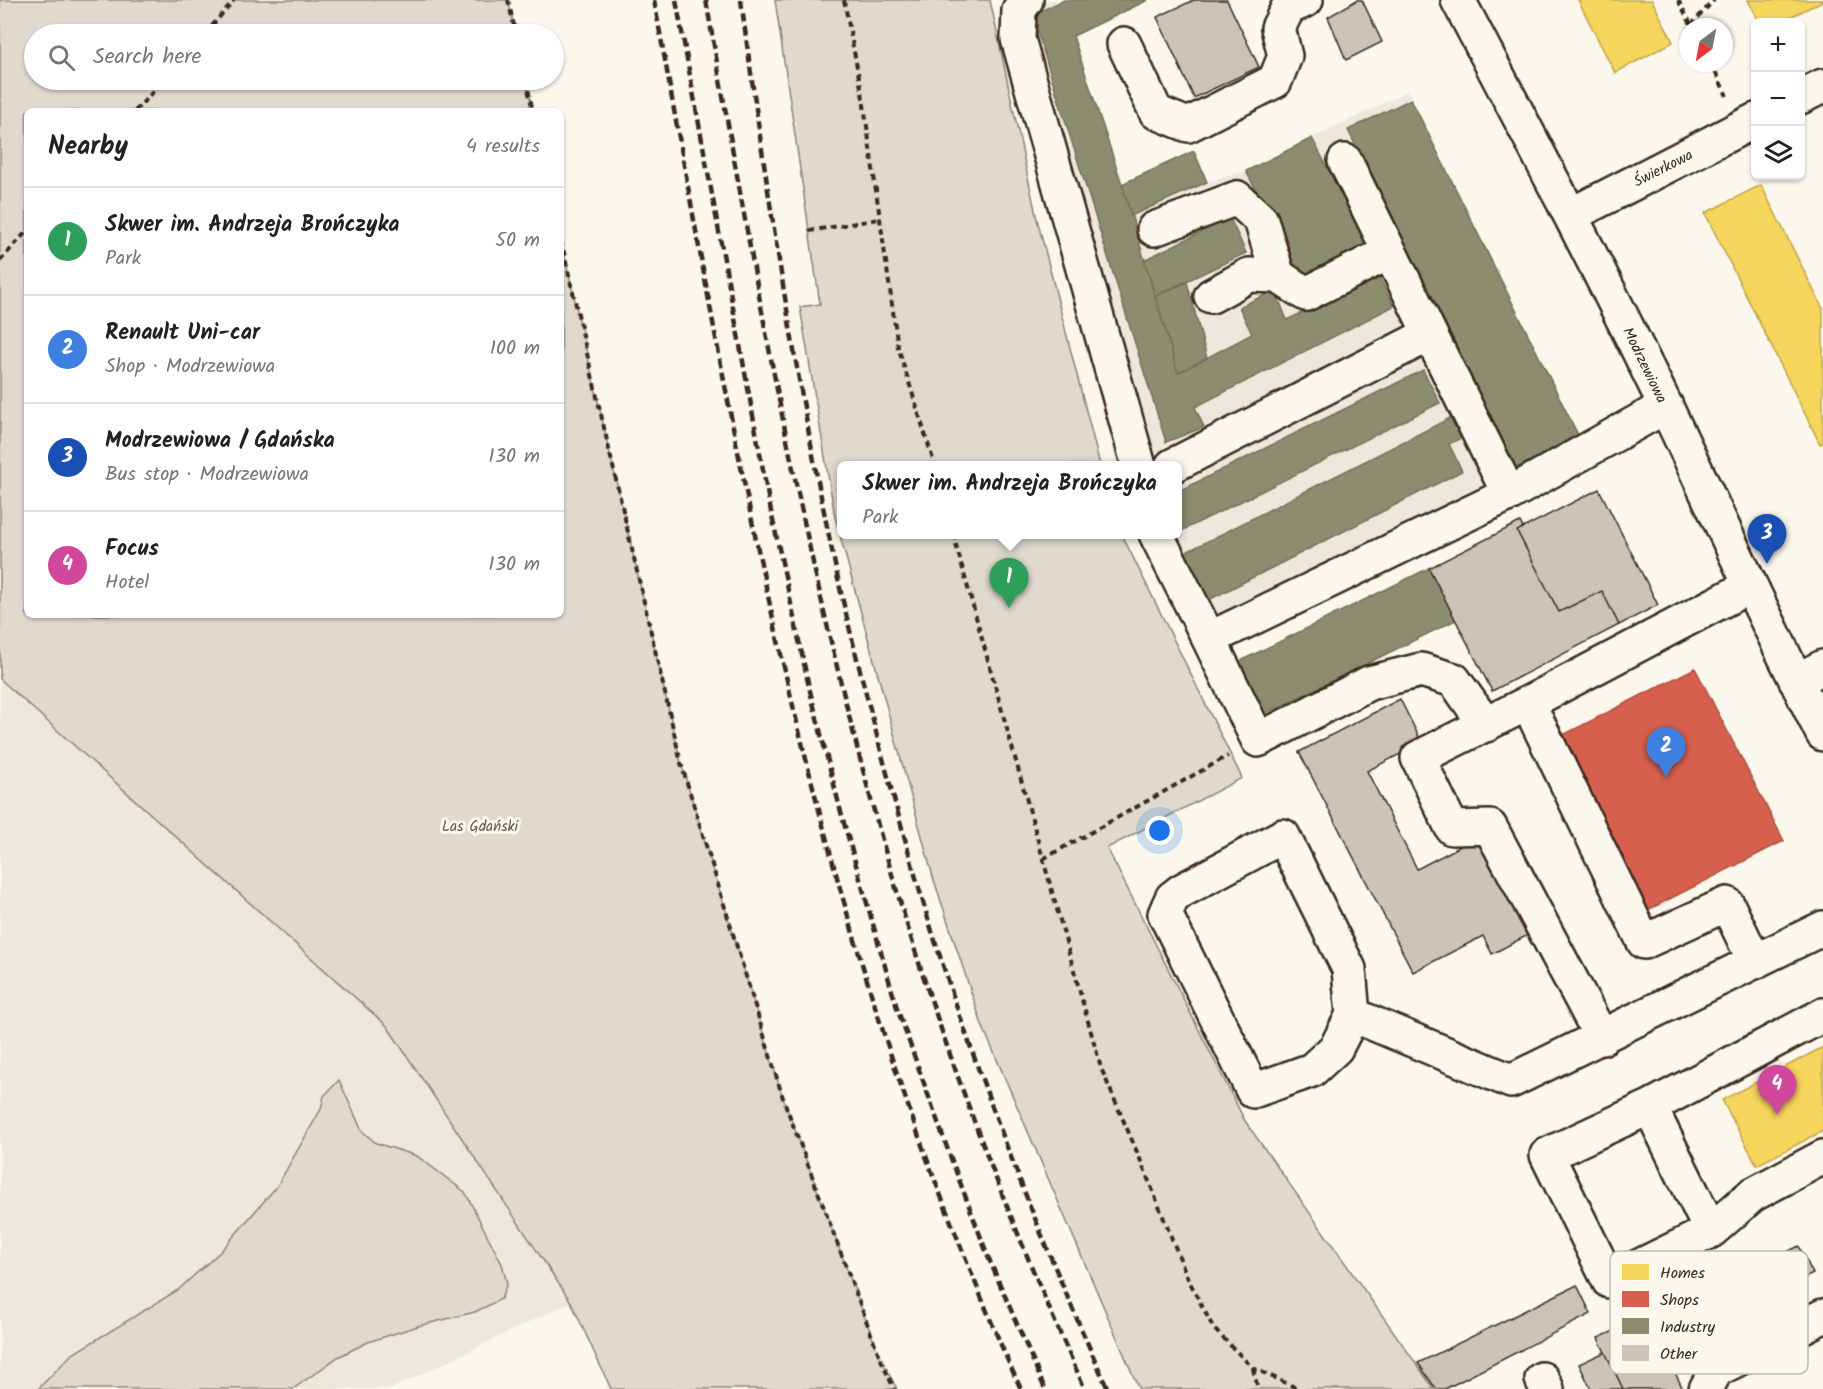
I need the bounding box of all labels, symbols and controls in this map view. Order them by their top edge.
north arrow [1679,18,1733,72]
map controls [1751,18,1805,180]
button: + [1751,18,1805,72]
search box [24,24,564,90]
text: Search here [93,40,201,75]
icon: search [45,41,78,74]
button: − [1751,72,1805,126]
text: Nearby [48,126,128,168]
button: layers [1751,126,1805,180]
text: 4 results [466,131,540,163]
street label: Świerkowa [1629,144,1698,194]
text: Skwer im. Andrzeja Brończyka [105,208,399,243]
text: 1 [64,225,71,257]
text: 50 m [495,225,540,257]
text: Park [105,243,141,275]
text: Renault Uni-car [105,316,260,351]
street label: Modrzewiowa [1615,323,1673,408]
text: 2 [62,333,73,365]
text: 100 m [490,333,540,365]
text: Shop · Modrzewiowa [105,351,275,383]
text: Modrzewiowa / Gdańska [105,424,335,459]
text: 3 [62,441,73,473]
text: 130 m [488,441,540,473]
text: Bus stop · Modrzewiowa [105,459,309,491]
popup [837,461,1182,539]
text: Skwer im. Andrzeja Brończyka [862,467,1157,502]
text: Park [862,502,899,534]
pin: 3 [1748,514,1786,564]
text: Focus [105,532,159,567]
text: 4 [62,549,73,581]
text: 130 m [488,549,540,581]
pin: 1 [990,558,1028,608]
text: Hotel [105,567,149,599]
pin: 2 [1646,728,1686,777]
park label: Las Gdański [442,815,520,839]
your location [1145,816,1174,845]
pin: 4 [1758,1066,1796,1115]
legend [1610,1251,1808,1374]
text: Homes [1660,1261,1705,1286]
text: Shops [1660,1288,1699,1313]
text: Industry [1660,1315,1715,1340]
text: Other [1660,1342,1699,1367]

